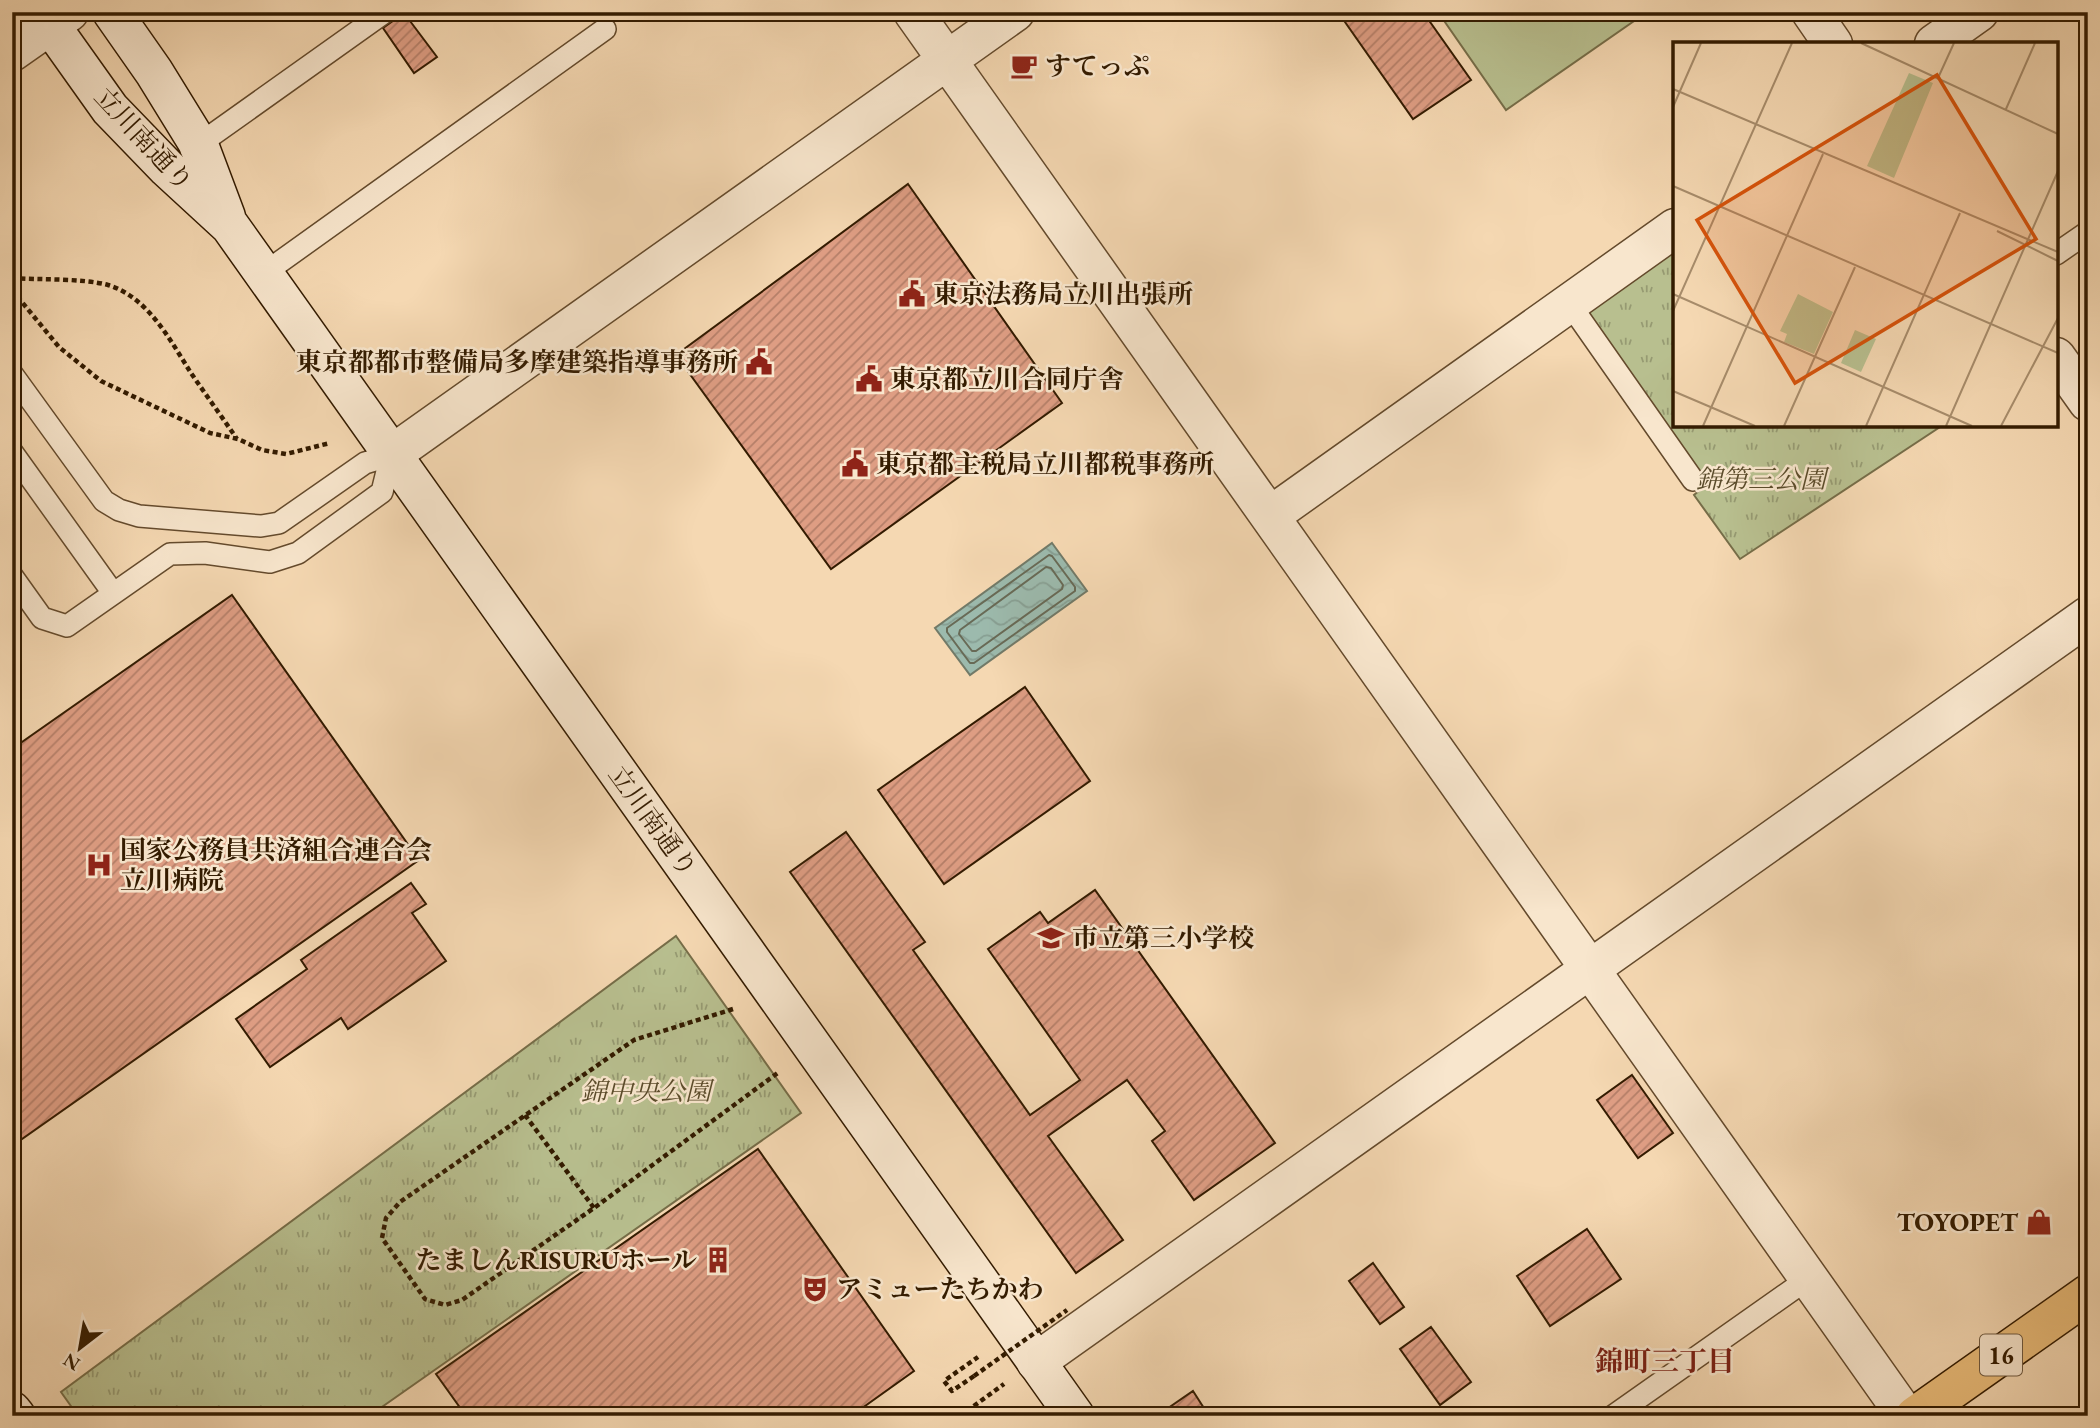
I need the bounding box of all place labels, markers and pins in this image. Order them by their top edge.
place label: すてっぷ [1045,49,1150,83]
cafe icon: すてっぷ [1009,51,1039,81]
place label: 東京法務局立川出張所 [933,277,1193,311]
public building icon: 東京法務局立川出張所 [897,279,927,309]
place label: 東京都都市整備局多摩建築指導事務所 [296,345,738,379]
public building icon: 東京都都市整備局多摩建築指導事務所 [744,347,774,377]
place label: 東京都立川合同庁舎 [890,362,1124,396]
public building icon: 東京都立川合同庁舎 [854,364,884,394]
place label: 東京都主税局立川都税事務所 [876,447,1214,481]
public building icon: 東京都主税局立川都税事務所 [840,449,870,479]
place label: 国家公務員共済組合連合会 立川病院 [120,833,432,897]
hospital icon: 国家公務員共済組合連合会 立川病院 [84,850,114,880]
place label: 市立第三小学校 [1072,921,1254,955]
school or university icon: 市立第三小学校 [1036,923,1066,953]
place label: TOYOPET [1897,1205,2019,1239]
shop icon: TOYOPET [2024,1207,2054,1237]
place label: たましんRISURUホール [415,1243,697,1277]
building icon: たましんRISURUホール [703,1245,733,1275]
place label: アミューたちかわ [836,1272,1043,1306]
theatre icon: アミューたちかわ [800,1274,830,1304]

